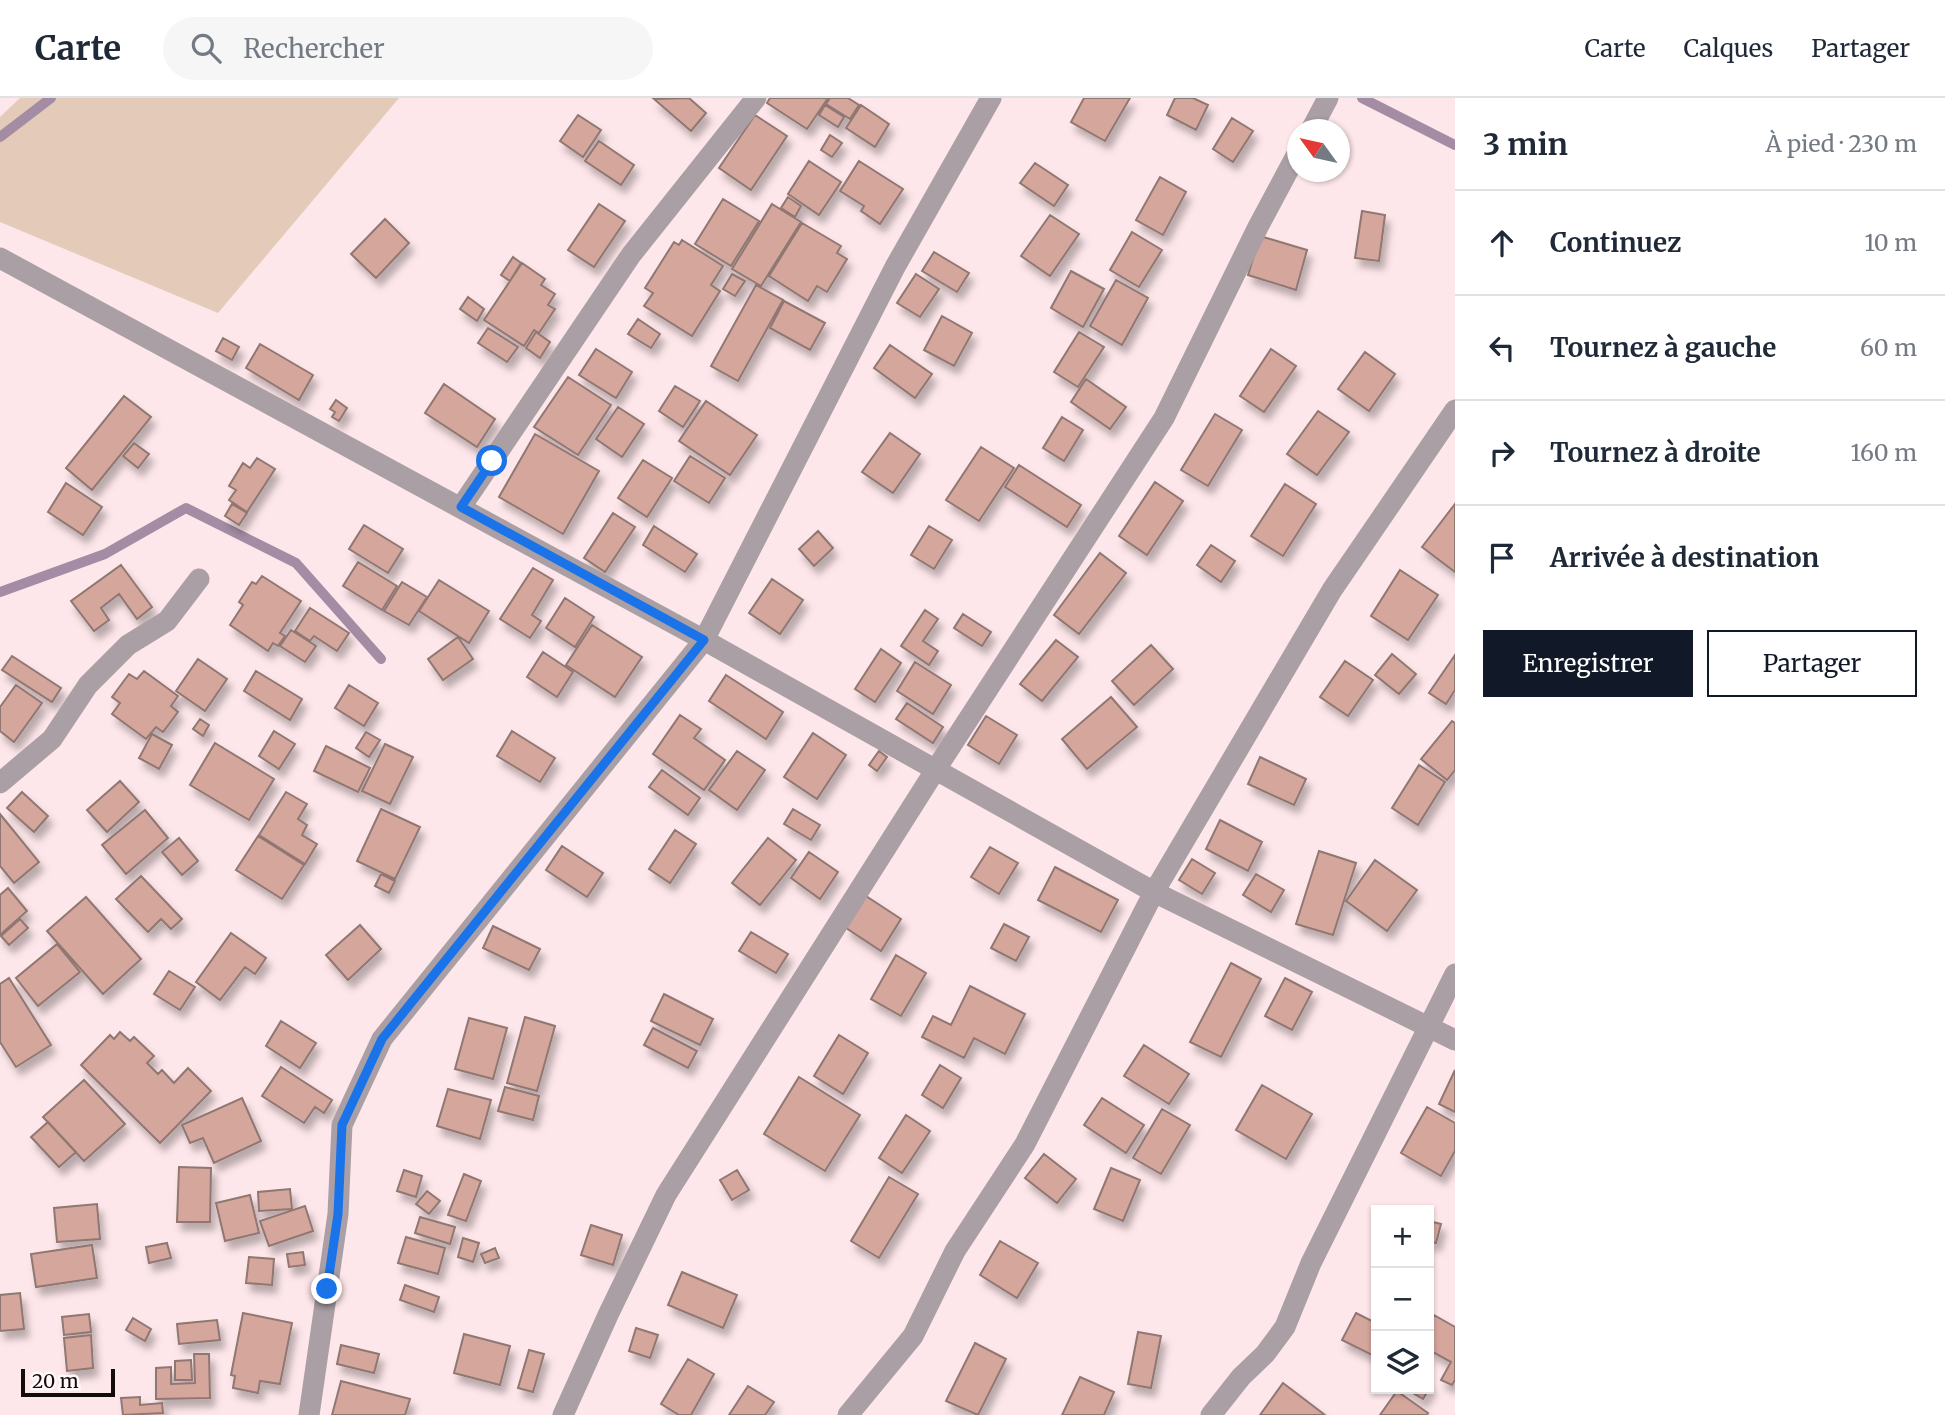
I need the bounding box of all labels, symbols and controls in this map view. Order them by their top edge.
search box [163,17,653,80]
text: Carte [35,28,121,69]
icon: search [187,29,225,67]
text: Rechercher [243,32,385,65]
text: Carte [1584,33,1645,64]
text: Calques [1683,33,1773,64]
text: Partager [1811,33,1910,64]
north arrow [1287,119,1350,182]
text: 3 min [1483,125,1568,163]
text: À pied · 230 m [1765,129,1917,158]
icon: ahead [1483,224,1521,262]
text: Continuez [1550,226,1681,259]
text: 10 m [1864,228,1917,257]
icon: left [1483,329,1521,367]
text: Tournez à gauche [1550,331,1776,364]
text: 60 m [1860,333,1917,362]
icon: right [1483,434,1521,472]
text: Tournez à droite [1550,436,1761,469]
text: 160 m [1851,438,1917,467]
route start [476,445,507,476]
icon: arrive [1483,539,1521,577]
text: Arrivée à destination [1550,541,1819,574]
button: Enregistrer [1483,630,1693,697]
button: Partager [1707,630,1917,697]
map controls [1371,1205,1434,1394]
button: + [1371,1205,1434,1268]
button: − [1371,1268,1434,1331]
route end [311,1273,342,1304]
button: layers [1371,1331,1434,1394]
scale bar [21,1366,116,1398]
text: 20 m [32,1369,79,1393]

